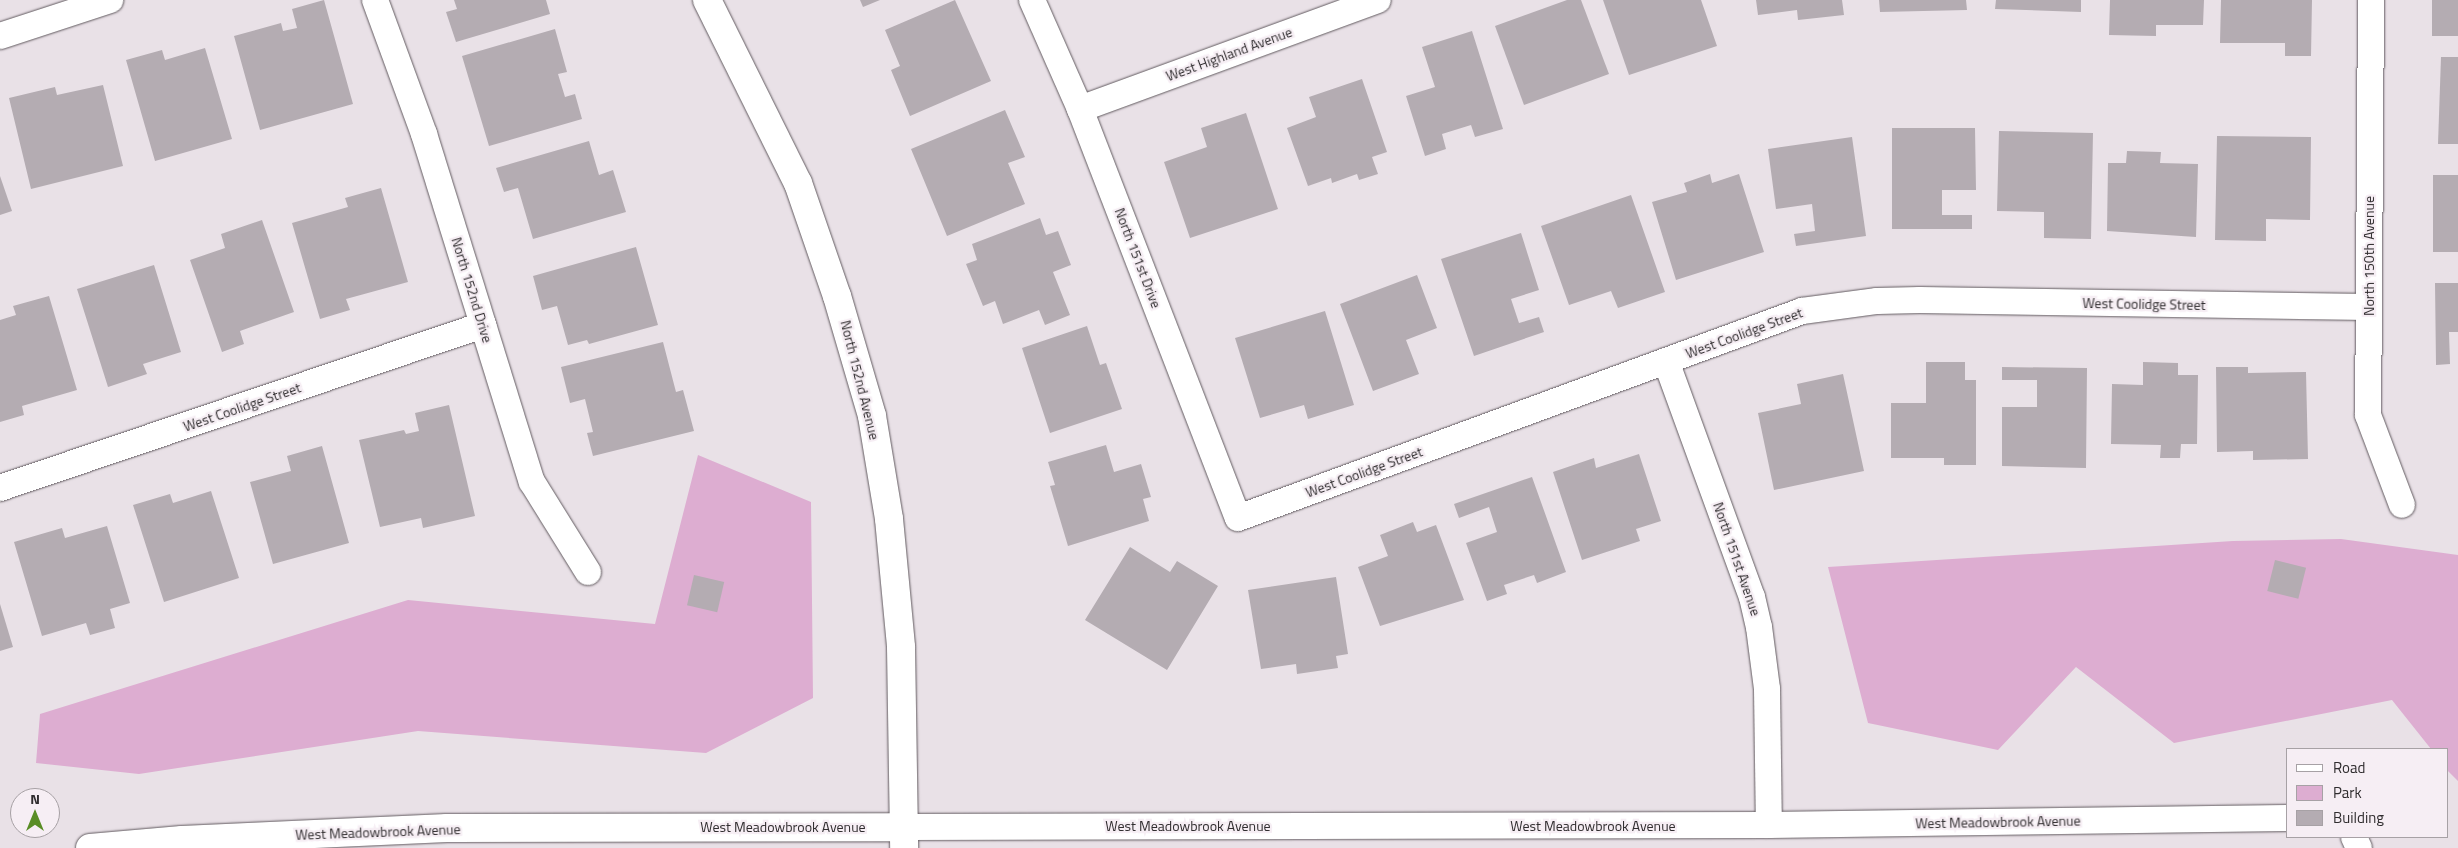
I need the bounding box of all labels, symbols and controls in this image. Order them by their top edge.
street label: West Highland Avenue [1164,23,1294,85]
street label: North 150th Avenue [2361,196,2377,316]
street label: North 151st Drive [1111,206,1165,310]
street label: North 152nd Drive [448,235,496,345]
street label: West Coolidge Street [2082,295,2206,313]
street label: West Coolidge Street [1683,304,1805,362]
street label: North 152nd Avenue [837,319,883,441]
street label: West Coolidge Street [181,379,303,435]
street label: West Coolidge Street [1303,443,1425,501]
street label: North 151st Avenue [1710,500,1764,618]
legend [2286,748,2448,838]
text: Road [2333,756,2365,779]
text: Park [2333,781,2362,804]
north arrow [10,788,60,838]
text: N [30,788,40,809]
text: Building [2333,806,2384,829]
street label: West Meadowbrook Avenue [1915,812,2081,832]
street label: West Meadowbrook Avenue [1105,818,1271,834]
street label: West Meadowbrook Avenue [1510,818,1676,834]
street label: West Meadowbrook Avenue [700,819,866,835]
street label: West Meadowbrook Avenue [295,821,461,843]

